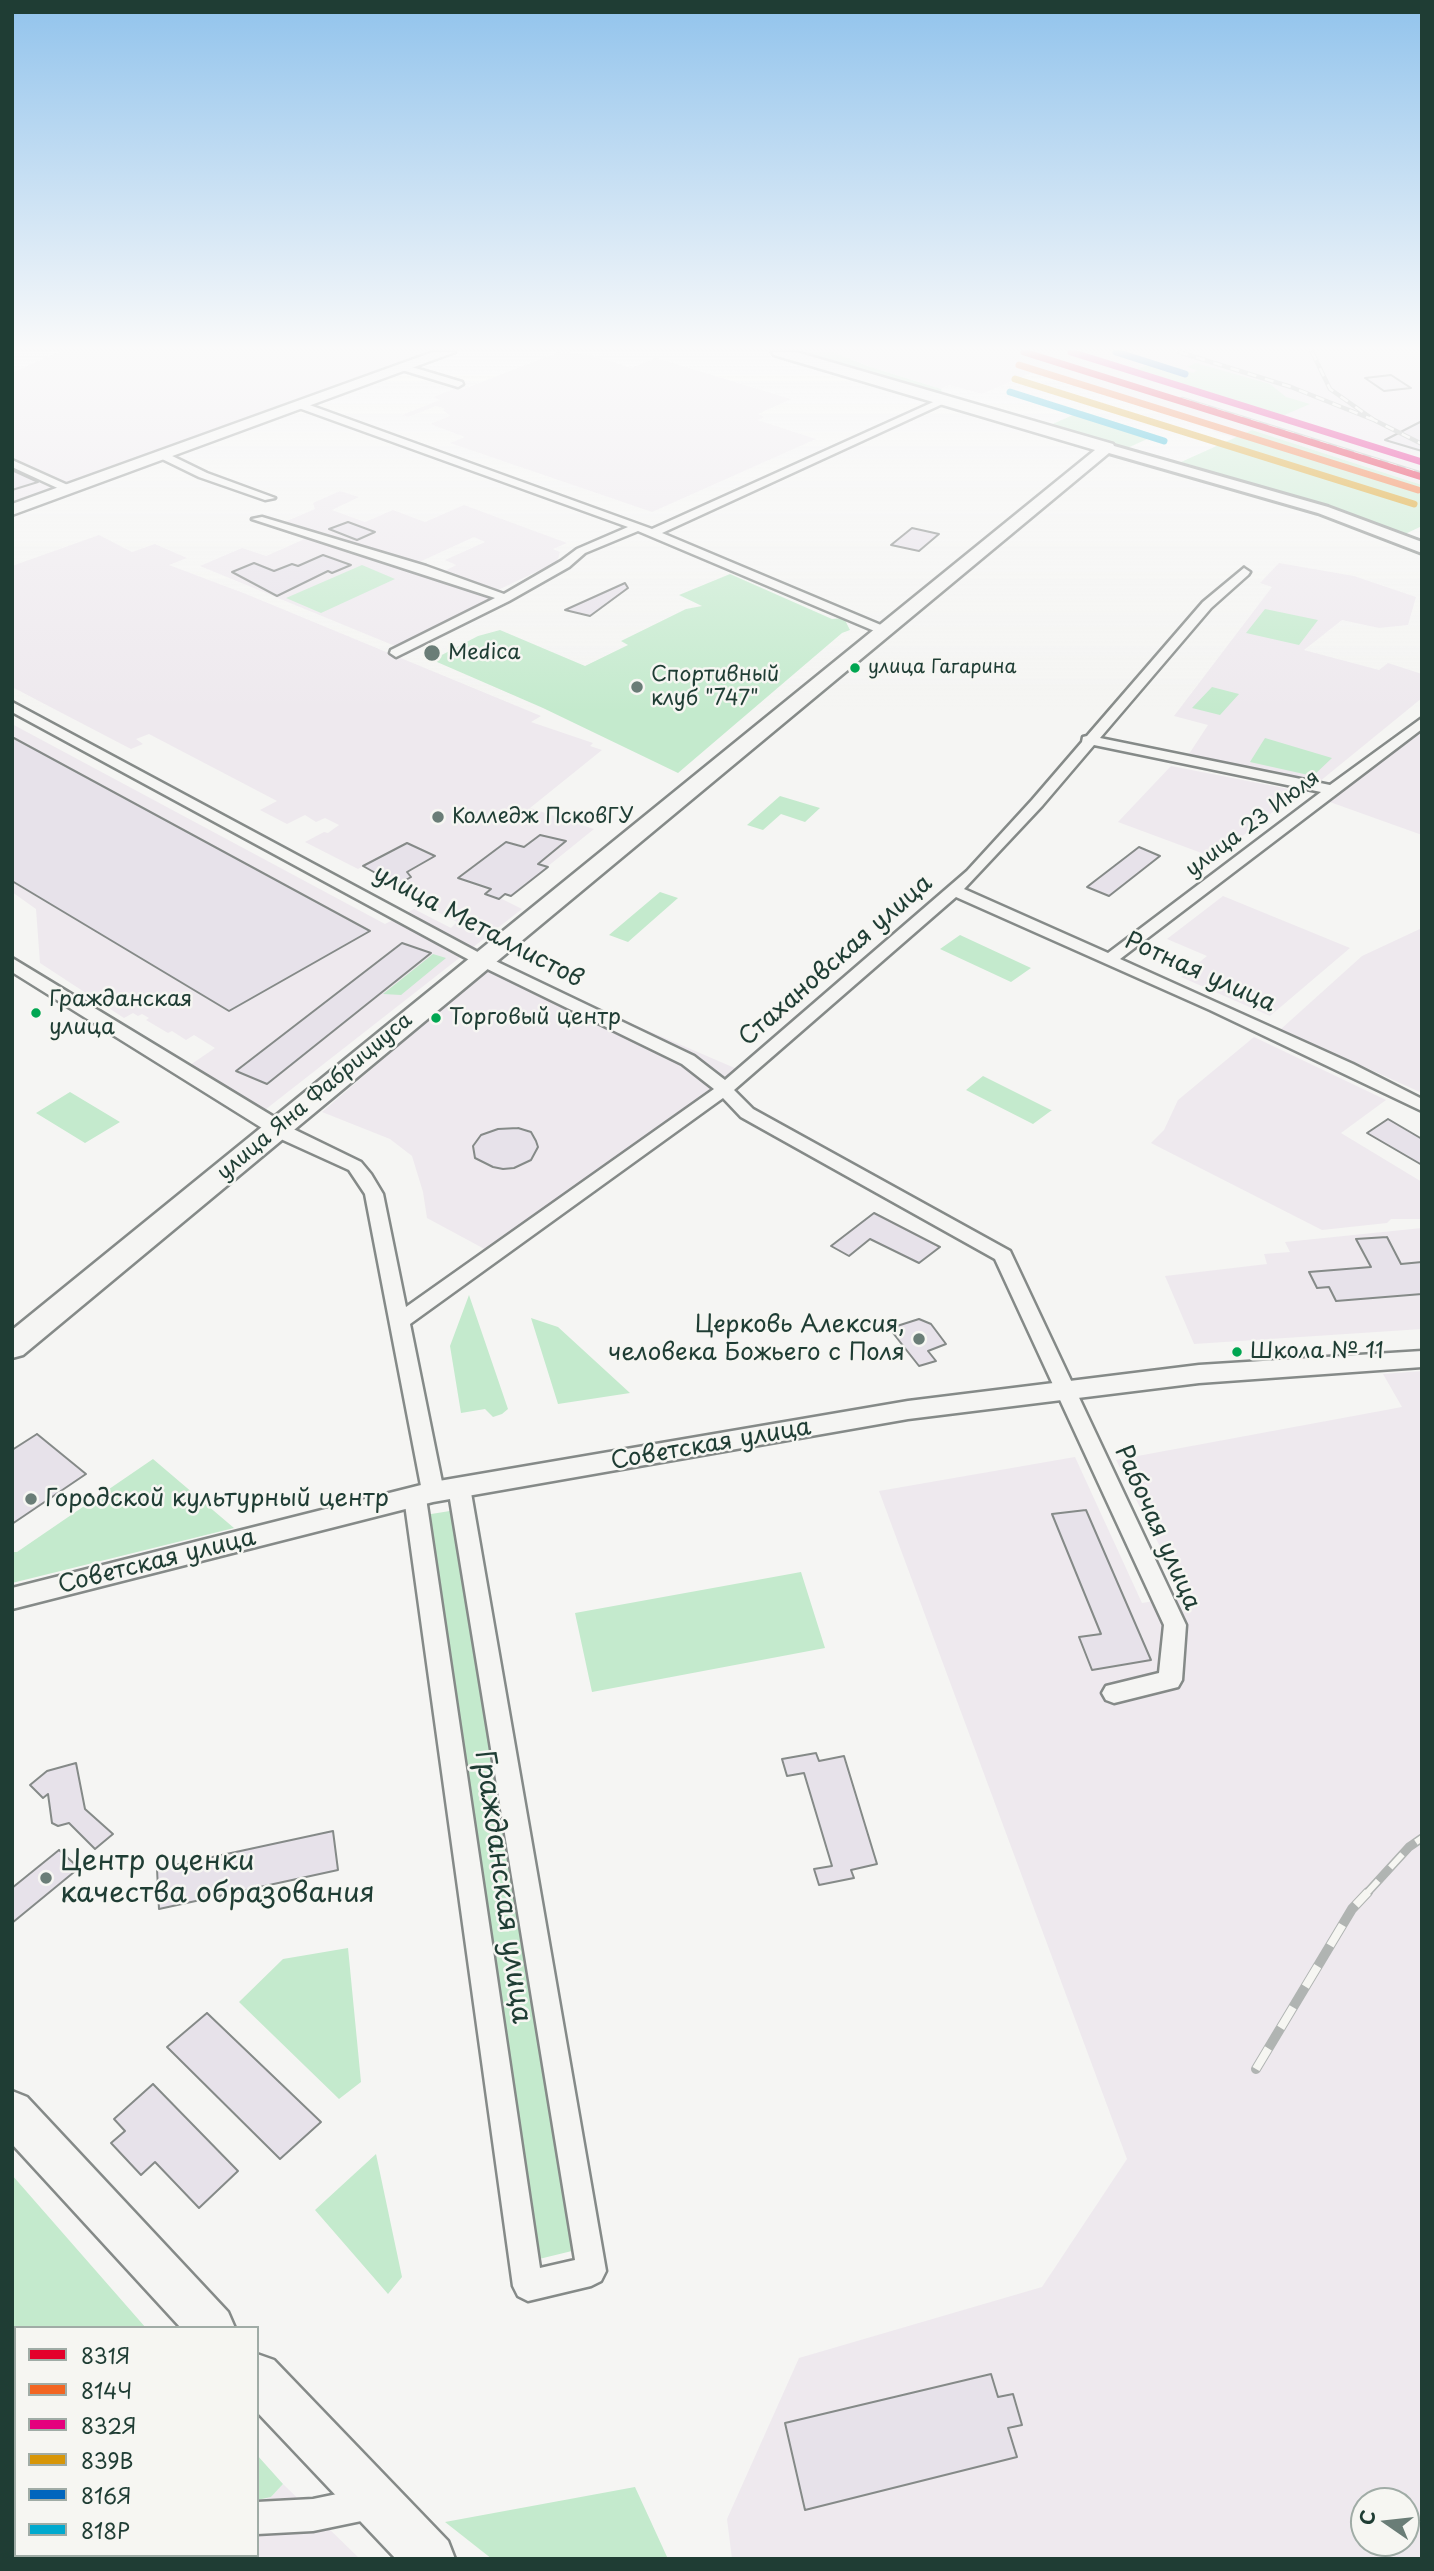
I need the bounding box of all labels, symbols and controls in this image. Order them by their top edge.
place label: Medica [448,640,521,666]
marker: Medica [422,643,442,663]
place label: улица Гагарина [868,657,1016,679]
marker: улица Гагарина [848,661,862,675]
place label: Спортивный клуб "747" [651,662,779,712]
marker: Спортивный клуб "747" [629,679,645,695]
street label: улица 23 Июля [1181,765,1325,883]
place label: Колледж ПсковГУ [452,804,634,830]
marker: Колледж ПсковГУ [430,809,446,825]
street label: улица Металлистов [368,860,588,994]
street label: Стахановская улица [733,869,939,1053]
street label: Ротная улица [1120,927,1280,1019]
place label: Гражданская улица [49,987,192,1038]
place label: Торговый центр [449,1005,621,1031]
marker: Гражданская улица [29,1006,43,1020]
street label: улица Яна Фабрициуса [212,1008,418,1186]
marker: Торговый центр [429,1011,443,1025]
place label: Церковь Алексия, человека Божьего с Поля [608,1311,905,1367]
marker: Церковь Алексия, человека Божьего с Поля [911,1331,927,1347]
place label: Школа № 11 [1250,1339,1384,1365]
marker: Школа № 11 [1230,1345,1244,1359]
street label: Советская улица [609,1413,813,1477]
street label: Рабочая улица [1108,1441,1206,1615]
place label: Городской культурный центр [45,1485,389,1513]
marker: Городской культурный центр [23,1491,39,1507]
street label: Советская улица [55,1524,259,1600]
street label: Гражданская улица [466,1748,538,2026]
place label: Центр оценки качества образования [60,1845,375,1911]
marker: Центр оценки качества образования [38,1870,54,1886]
legend [14,2326,259,2557]
text: 831Я [81,2339,130,2371]
text: 814Ч [81,2374,132,2406]
text: 832Я [81,2409,136,2441]
text: 839В [81,2444,133,2476]
text: 816Я [81,2479,131,2511]
north arrow [1350,2487,1420,2557]
text: С [1351,2507,1382,2528]
text: 818Р [81,2514,130,2546]

